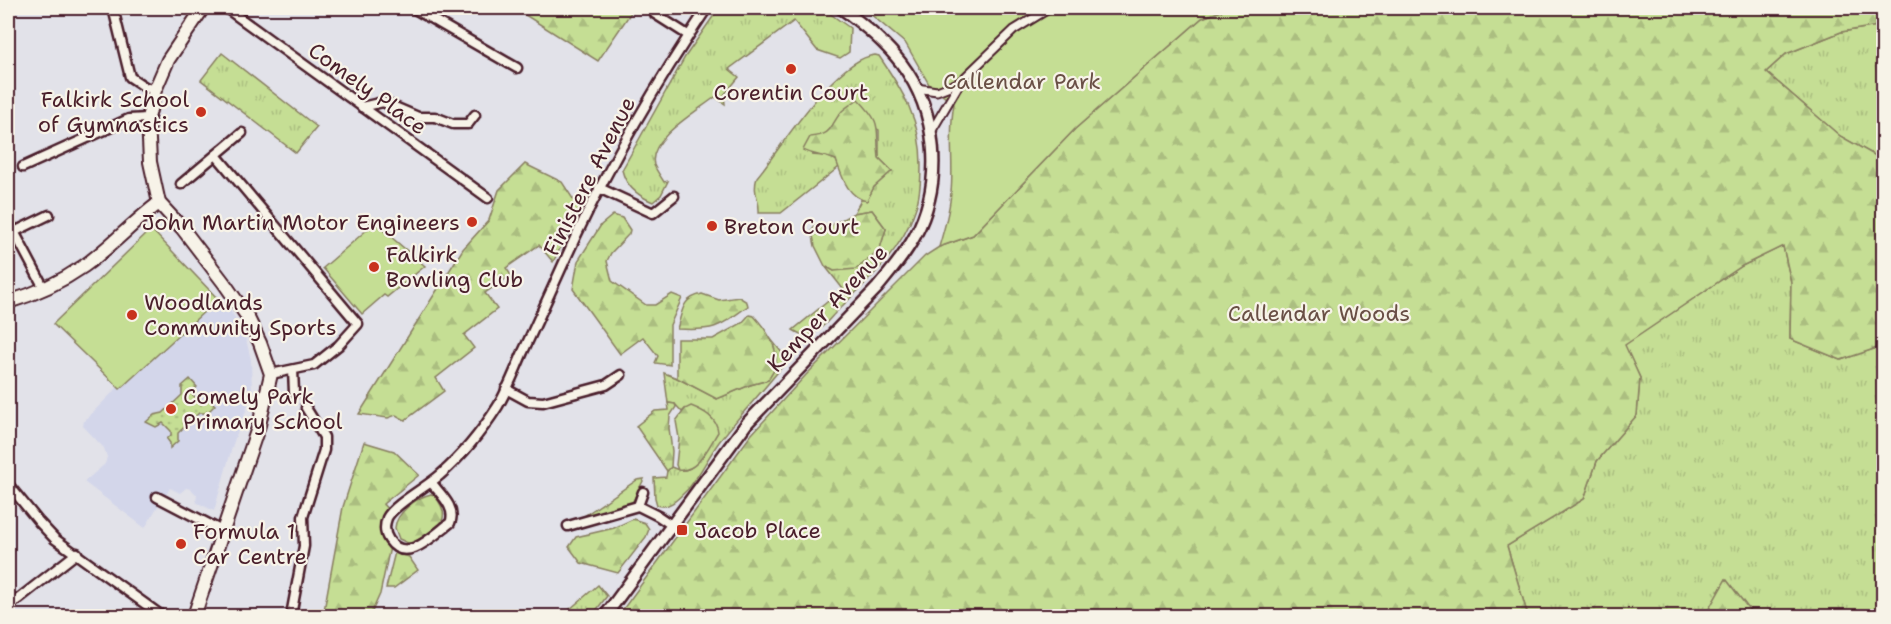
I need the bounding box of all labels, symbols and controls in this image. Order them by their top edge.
street label: Comely Place [303,36,433,141]
marker: Corentin Court [784,62,798,76]
park label: Callendar Park [943,67,1101,96]
place label: Corentin Court [714,78,868,107]
place label: Falkirk School of Gymnastics [38,85,189,139]
street label: Finistere Avenue [537,92,642,261]
marker: Falkirk School of Gymnastics [194,105,208,119]
place label: John Martin Motor Engineers [141,208,460,237]
place label: Breton Court [724,212,860,241]
marker: John Martin Motor Engineers [465,215,479,229]
marker: Breton Court [705,219,719,233]
street label: Kemper Avenue [761,238,894,378]
place label: Falkirk Bowling Club [386,240,523,294]
marker: Falkirk Bowling Club [367,260,381,274]
place label: Woodlands Community Sports [144,288,337,342]
park label: Callendar Woods [1228,299,1410,328]
marker: Woodlands Community Sports [125,308,139,322]
place label: Comely Park Primary School [183,382,343,436]
marker: Comely Park Primary School [164,402,178,416]
place label: Jacob Place [694,516,821,545]
place label: Formula 1 Car Centre [193,517,307,571]
marker: Jacob Place [675,523,689,537]
marker: Formula 1 Car Centre [174,537,188,551]

